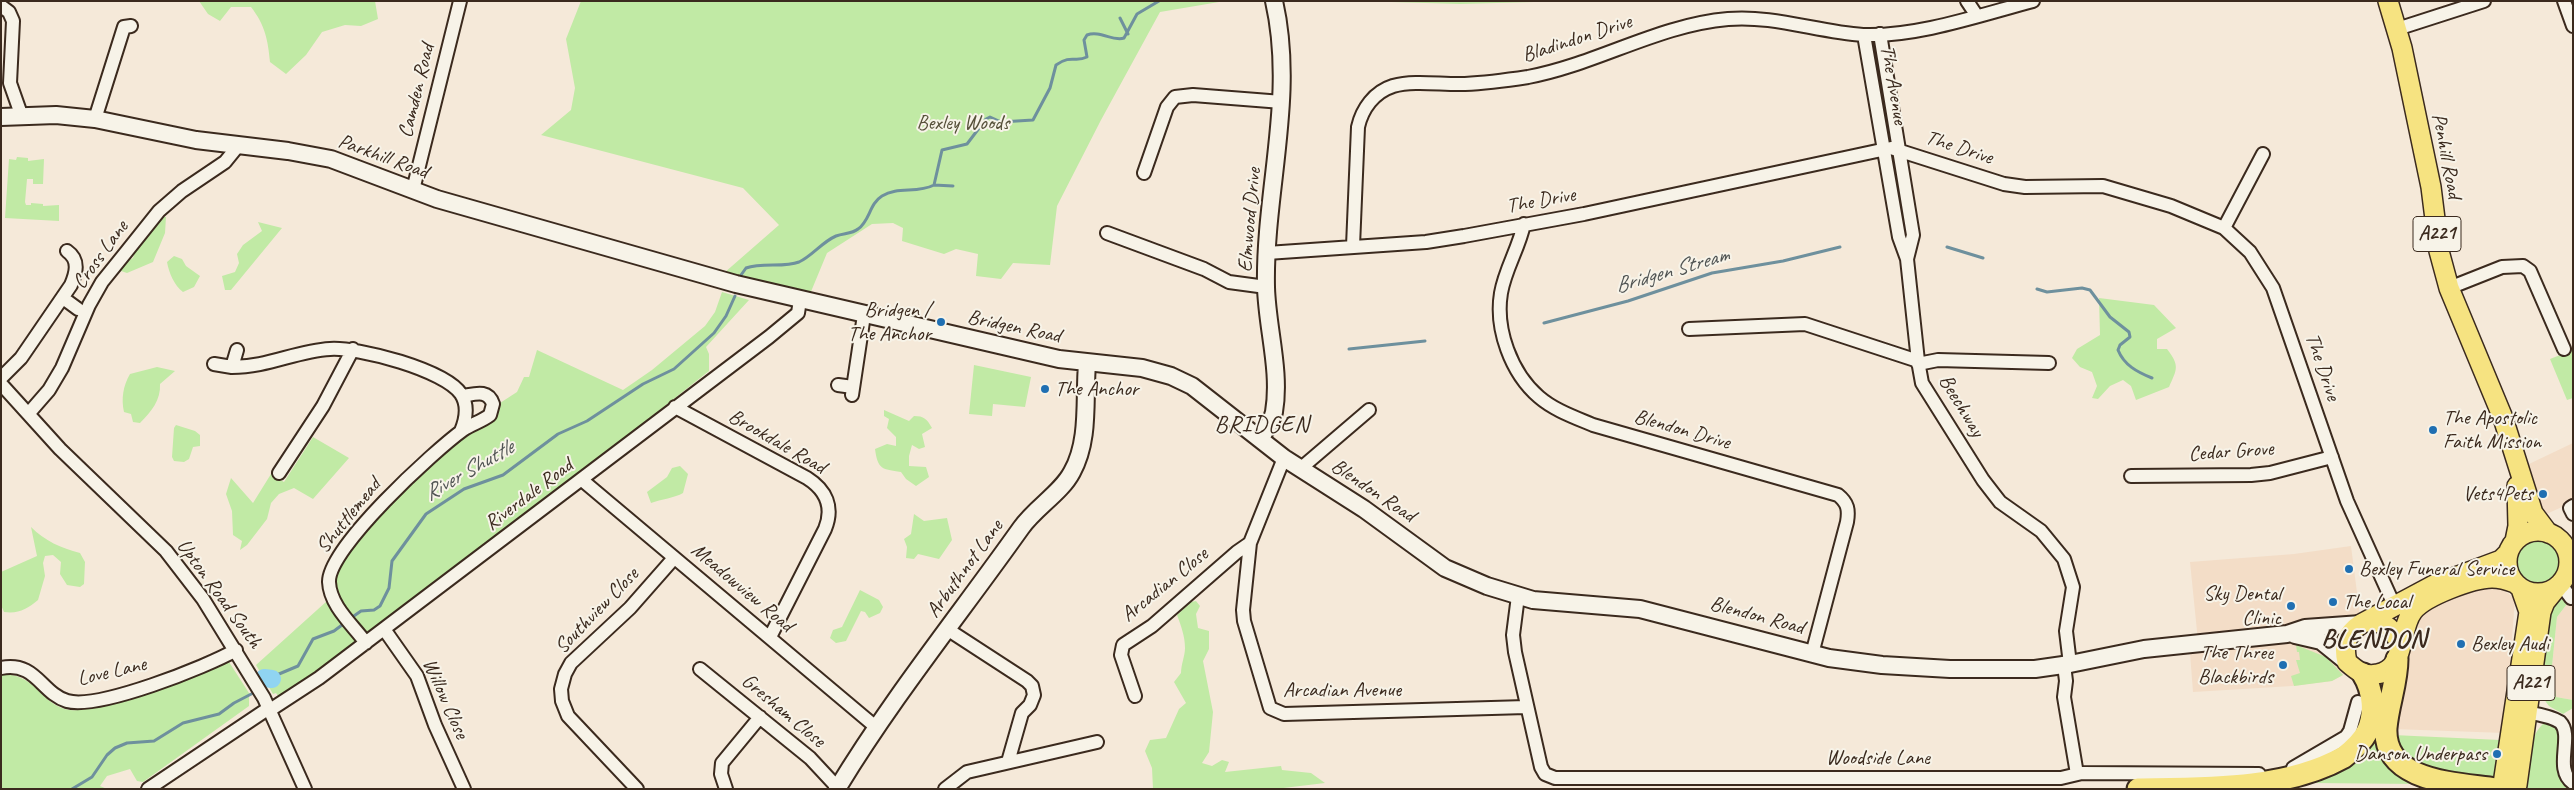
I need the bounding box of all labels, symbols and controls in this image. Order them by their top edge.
street label: Bladindon Drive [1519,9,1635,69]
street label: Camden Road [393,42,441,140]
street label: The Avenue [1874,43,1912,127]
park label: Bexley Woods [917,110,1009,136]
street label: Penhill Road [2425,111,2467,201]
street label: The Drive [1922,125,1996,171]
street label: Parkhill Road [334,129,432,185]
street label: Elmwood Drive [1233,167,1267,273]
street label: The Drive [1505,183,1577,219]
street label: Cross Lane [68,216,134,294]
road number: A221 [2413,216,2461,252]
water label: Bridgen Stream [1612,242,1732,300]
place label: Bridgen / The Anchor [848,297,931,347]
street label: Bridgen Road [965,305,1063,349]
marker: Bridgen / The Anchor [935,316,947,328]
street label: The Drive [2299,330,2345,404]
street label: Beechway [1933,370,1989,442]
place label: The Anchor [1055,376,1138,402]
marker: The Anchor [1039,383,1051,395]
street label: Brookdale Road [724,404,830,480]
street label: Blendon Drive [1631,404,1733,456]
place label: The Apostolic Faith Mission [2443,405,2541,455]
district label: BRIDGEN [1215,412,1309,440]
marker: The Apostolic Faith Mission [2427,424,2439,436]
water label: River Shuttle [420,435,518,507]
street label: Cedar Grove [2188,436,2274,468]
street label: Riverdale Road [480,454,578,536]
street label: Blendon Road [1326,454,1420,528]
street label: Shuttlemead [311,473,387,559]
place label: Vets4Pets [2463,481,2533,507]
marker: Vets4Pets [2537,488,2549,500]
street label: Arbuthnot Lane [921,515,1009,623]
street label: Upton Road South [171,534,267,654]
street label: Meadowview Road [686,538,798,638]
street label: Arcadian Close [1116,542,1214,628]
place label: Bexley Funeral Service [2359,556,2514,582]
street label: Southview Close [550,563,644,659]
marker: Bexley Funeral Service [2343,563,2355,575]
place label: Sky Dental Clinic [2203,581,2281,631]
place label: The Local [2343,589,2410,615]
street label: Blendon Road [1707,591,1807,641]
marker: The Local [2327,596,2339,608]
marker: Sky Dental Clinic [2285,600,2297,612]
district label: BLENDON [2321,624,2427,656]
place label: Bexley Audi [2471,631,2549,657]
marker: Bexley Audi [2455,638,2467,650]
place label: The Three Blackbirds [2198,640,2273,690]
street label: Love Lane [75,652,149,692]
street label: Willow Close [416,655,474,743]
marker: The Three Blackbirds [2277,659,2289,671]
road number: A221 [2507,666,2555,700]
street label: Gresham Close [736,669,830,753]
street label: Arcadian Avenue [1283,677,1401,703]
place label: Danson Underpass [2354,741,2487,767]
street label: Woodside Lane [1826,745,1930,771]
marker: Danson Underpass [2491,748,2503,760]

